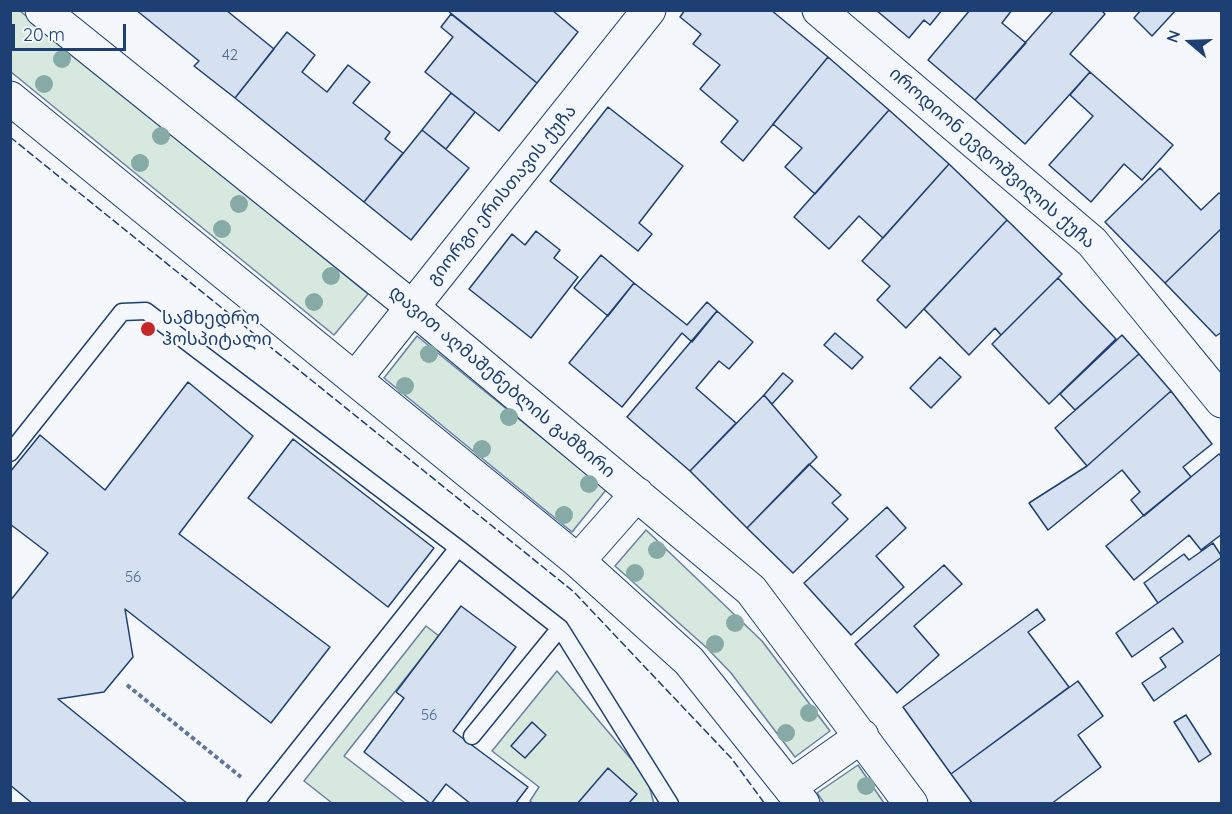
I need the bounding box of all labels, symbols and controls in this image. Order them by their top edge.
scale bar [15,12,129,50]
north arrow [1160,12,1220,72]
text: 20 m [23,23,65,46]
text: N [1162,27,1184,45]
house number: 42 [222,46,238,64]
street label: იროდიონ ევდოშვილის ქუჩა [885,63,1099,253]
street label: გიორგი ერისთავის ქუჩა [423,101,581,289]
street label: დავით აღმაშენებლის გამზირი [385,281,619,483]
place label: სამხედრო ჰოსპიტალი [162,308,272,350]
marker: სამხედრო ჰოსპიტალი [139,320,157,338]
house number: 56 [125,568,141,586]
house number: 56 [421,706,437,724]

